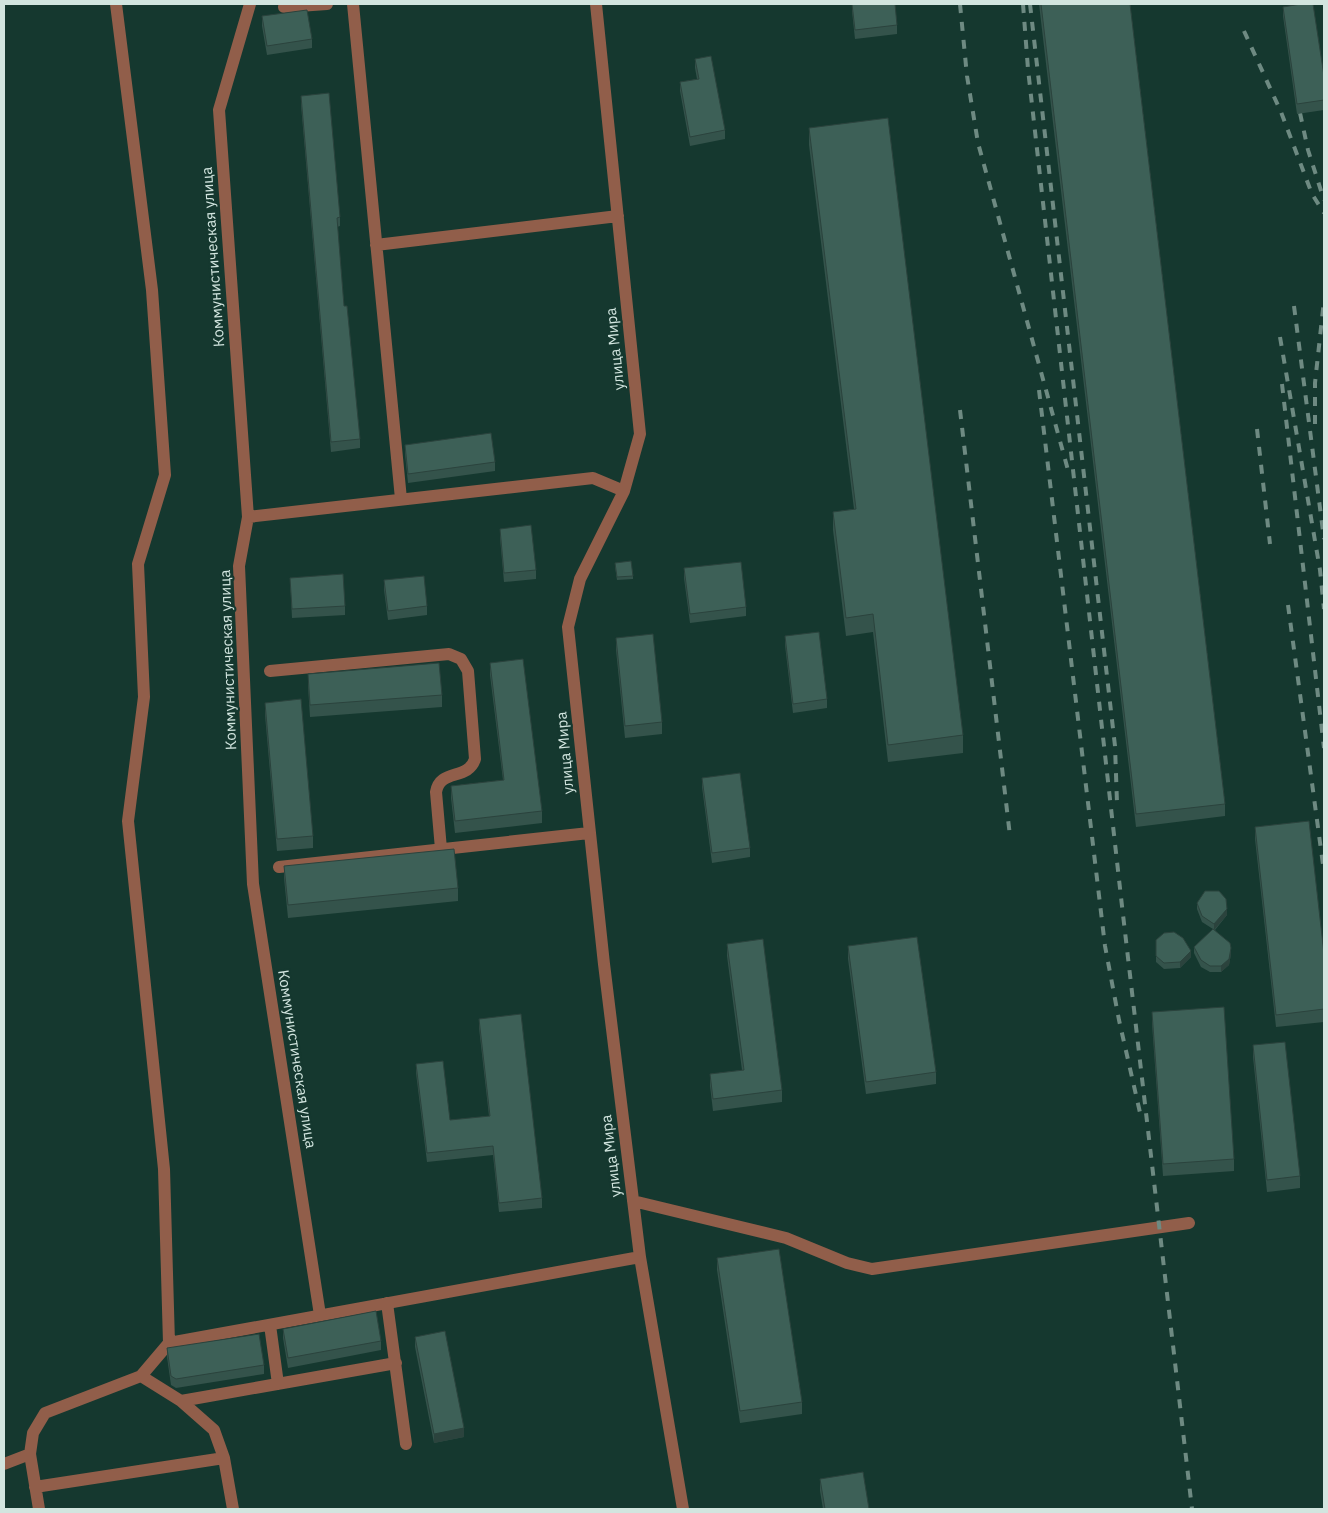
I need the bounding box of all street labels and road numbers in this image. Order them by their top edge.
street label: Коммунистическая улица [197,166,228,348]
street label: улица Мира [601,307,628,391]
street label: Коммунистическая улица [215,569,240,751]
street label: улица Мира [551,711,578,795]
street label: Коммунистическая улица [274,968,321,1150]
street label: улица Мира [596,1114,625,1198]

